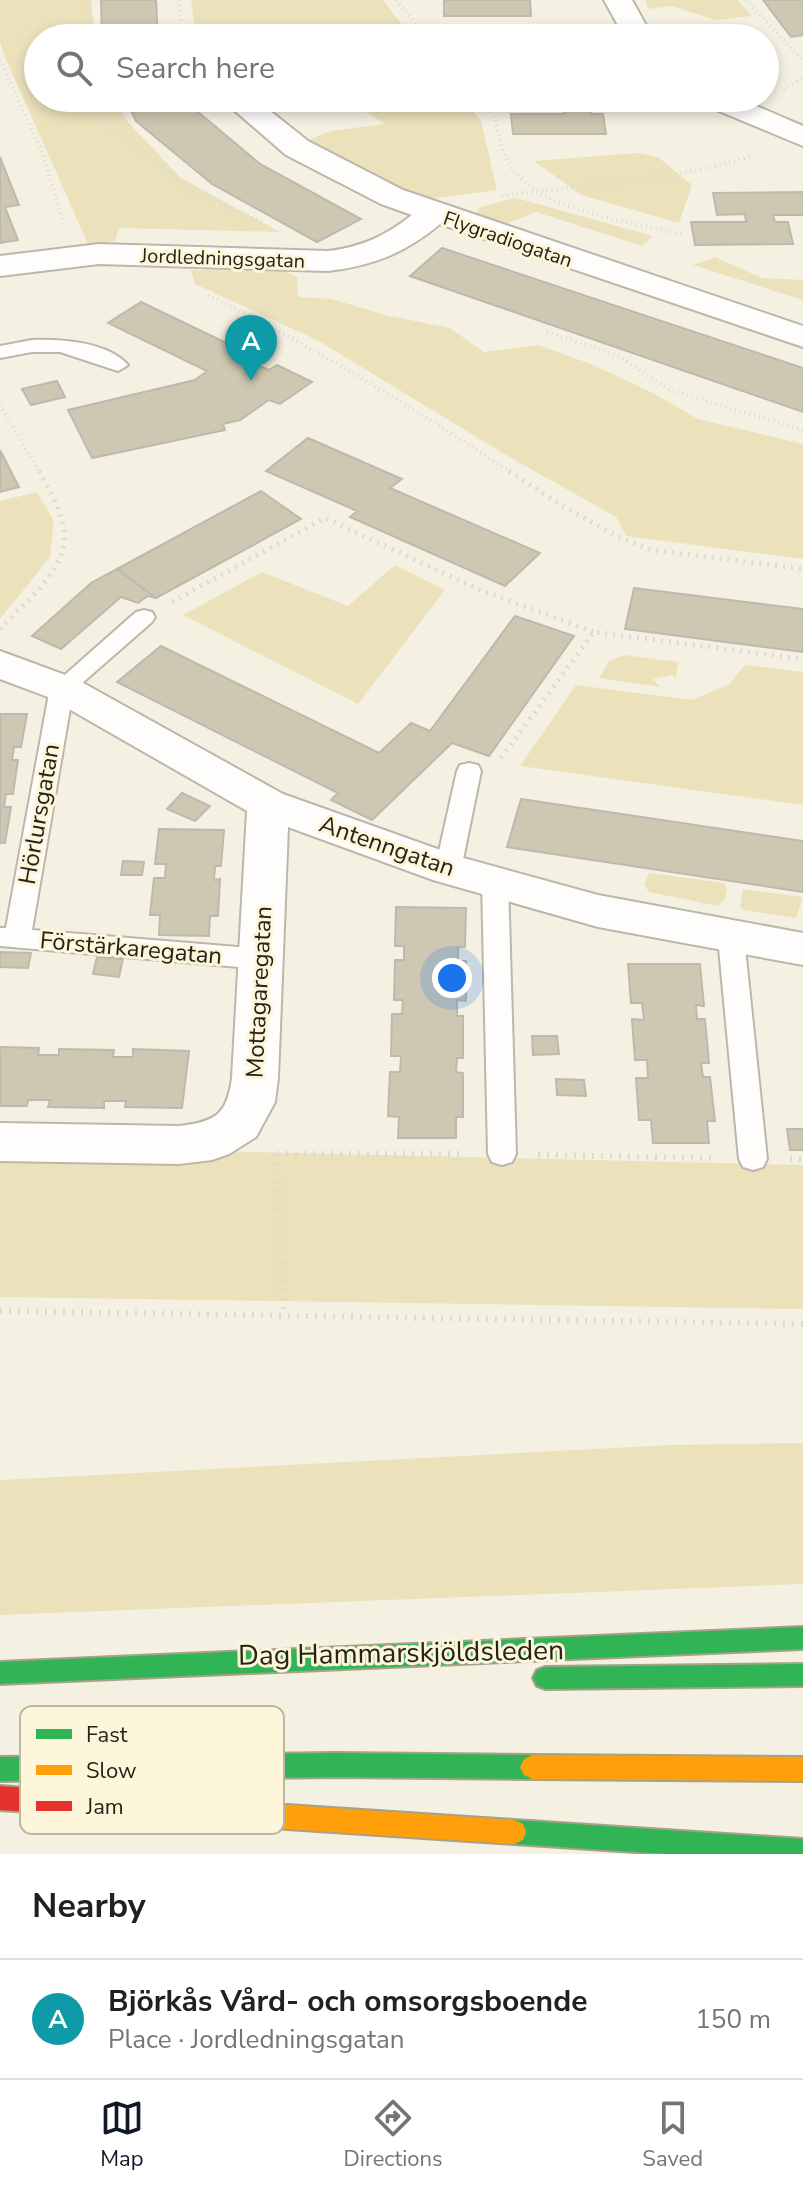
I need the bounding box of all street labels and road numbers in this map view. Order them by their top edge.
street label: Flygradiogatan [440,205,576,274]
street label: Jordledningsgatan [139,242,306,275]
street label: Hörlursgatan [11,741,67,887]
street label: Antenngatan [315,808,459,884]
street label: Mottagaregatan [239,905,279,1079]
street label: Förstärkaregatan [38,924,224,972]
street label: Dag Hammarskjöldsleden [238,1631,564,1675]

